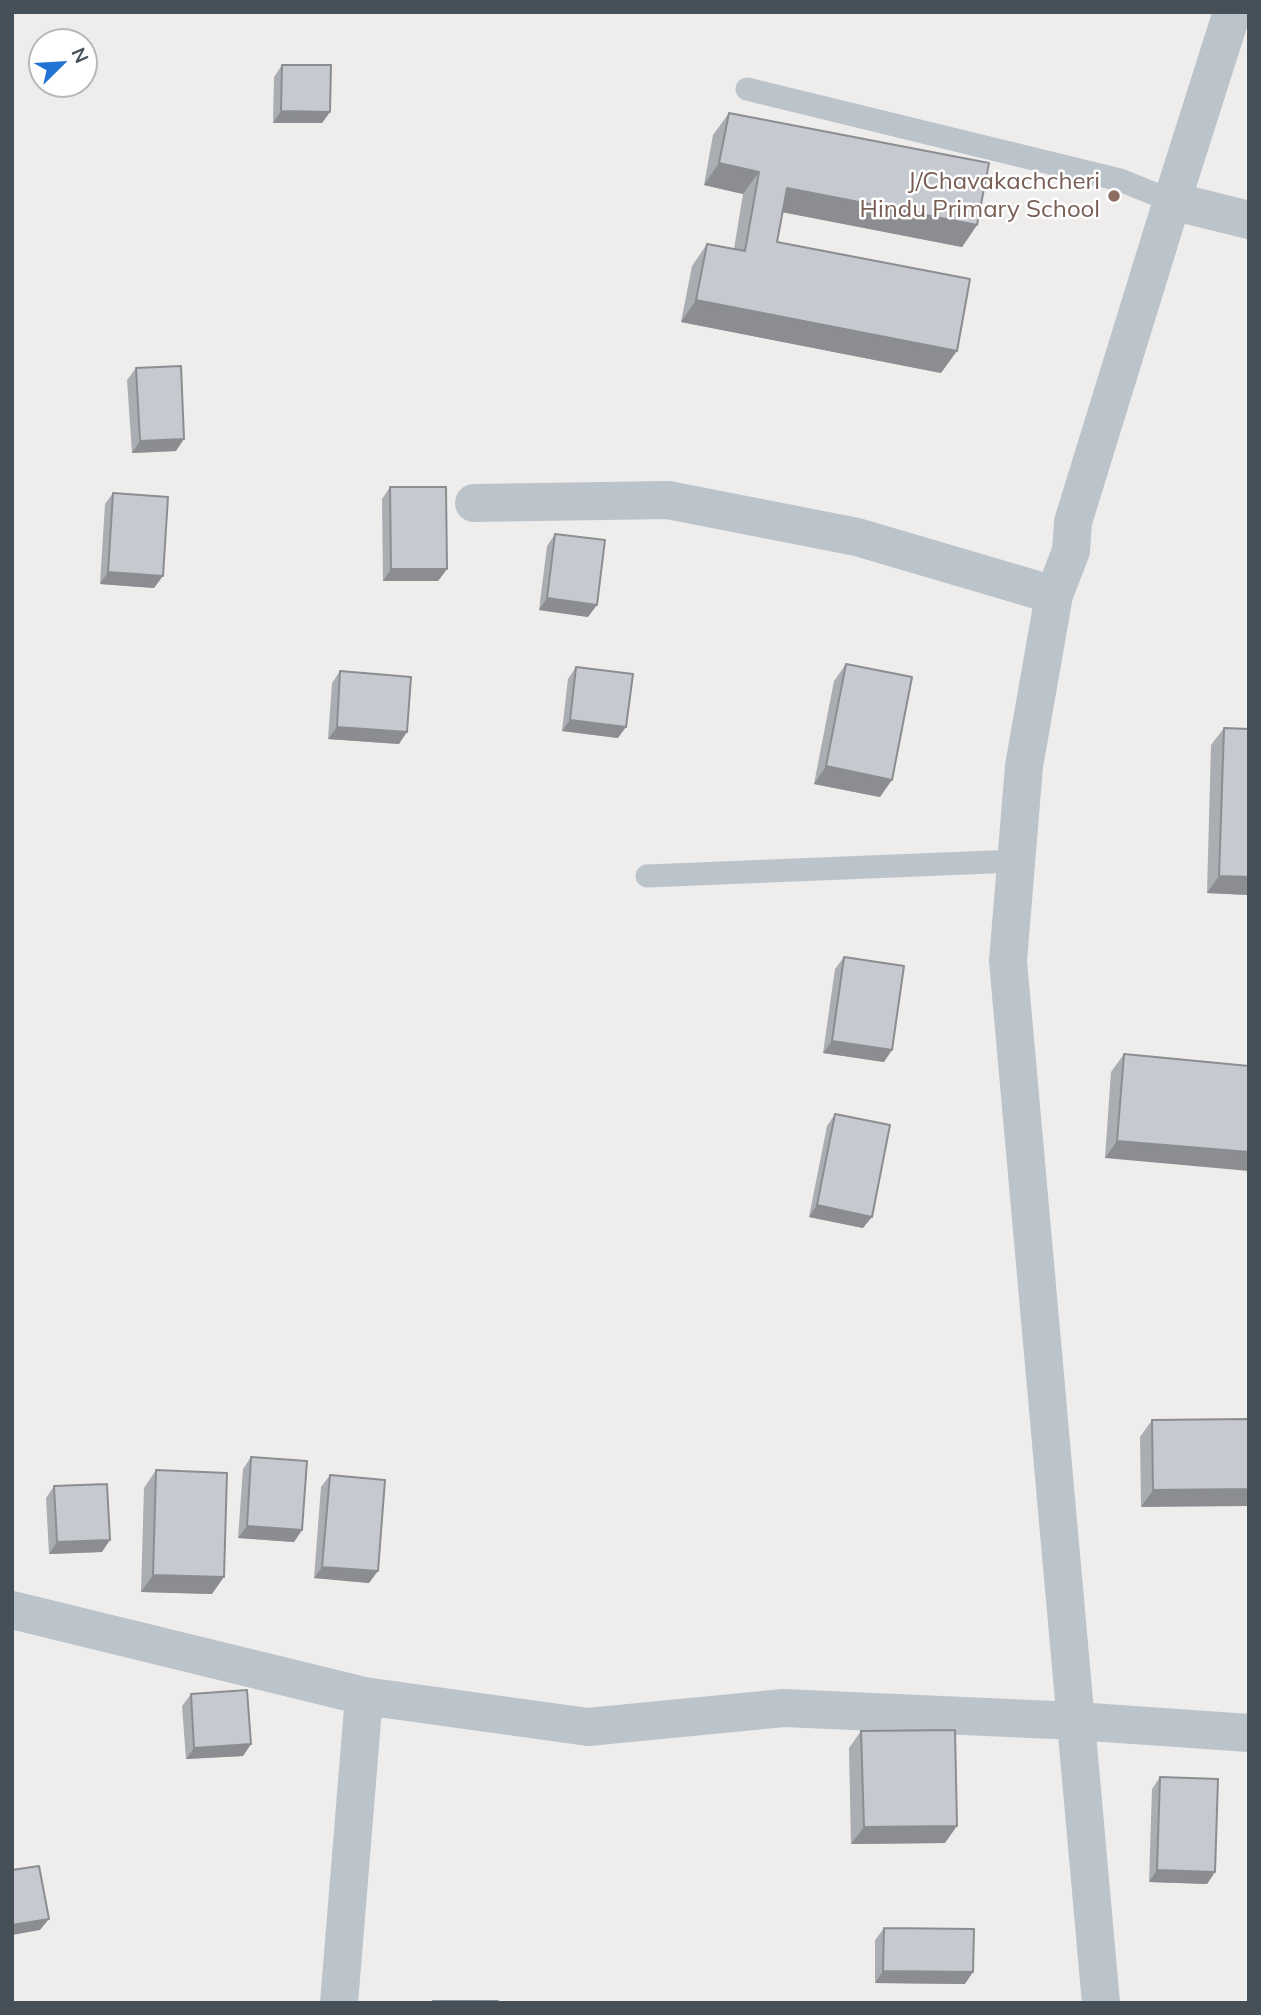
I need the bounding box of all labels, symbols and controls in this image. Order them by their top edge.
north arrow [28,28,98,98]
text: N [66,44,94,67]
place label: J/Chavakachcheri Hindu Primary School [860,168,1100,224]
marker: J/Chavakachcheri Hindu Primary School [1106,188,1122,204]

